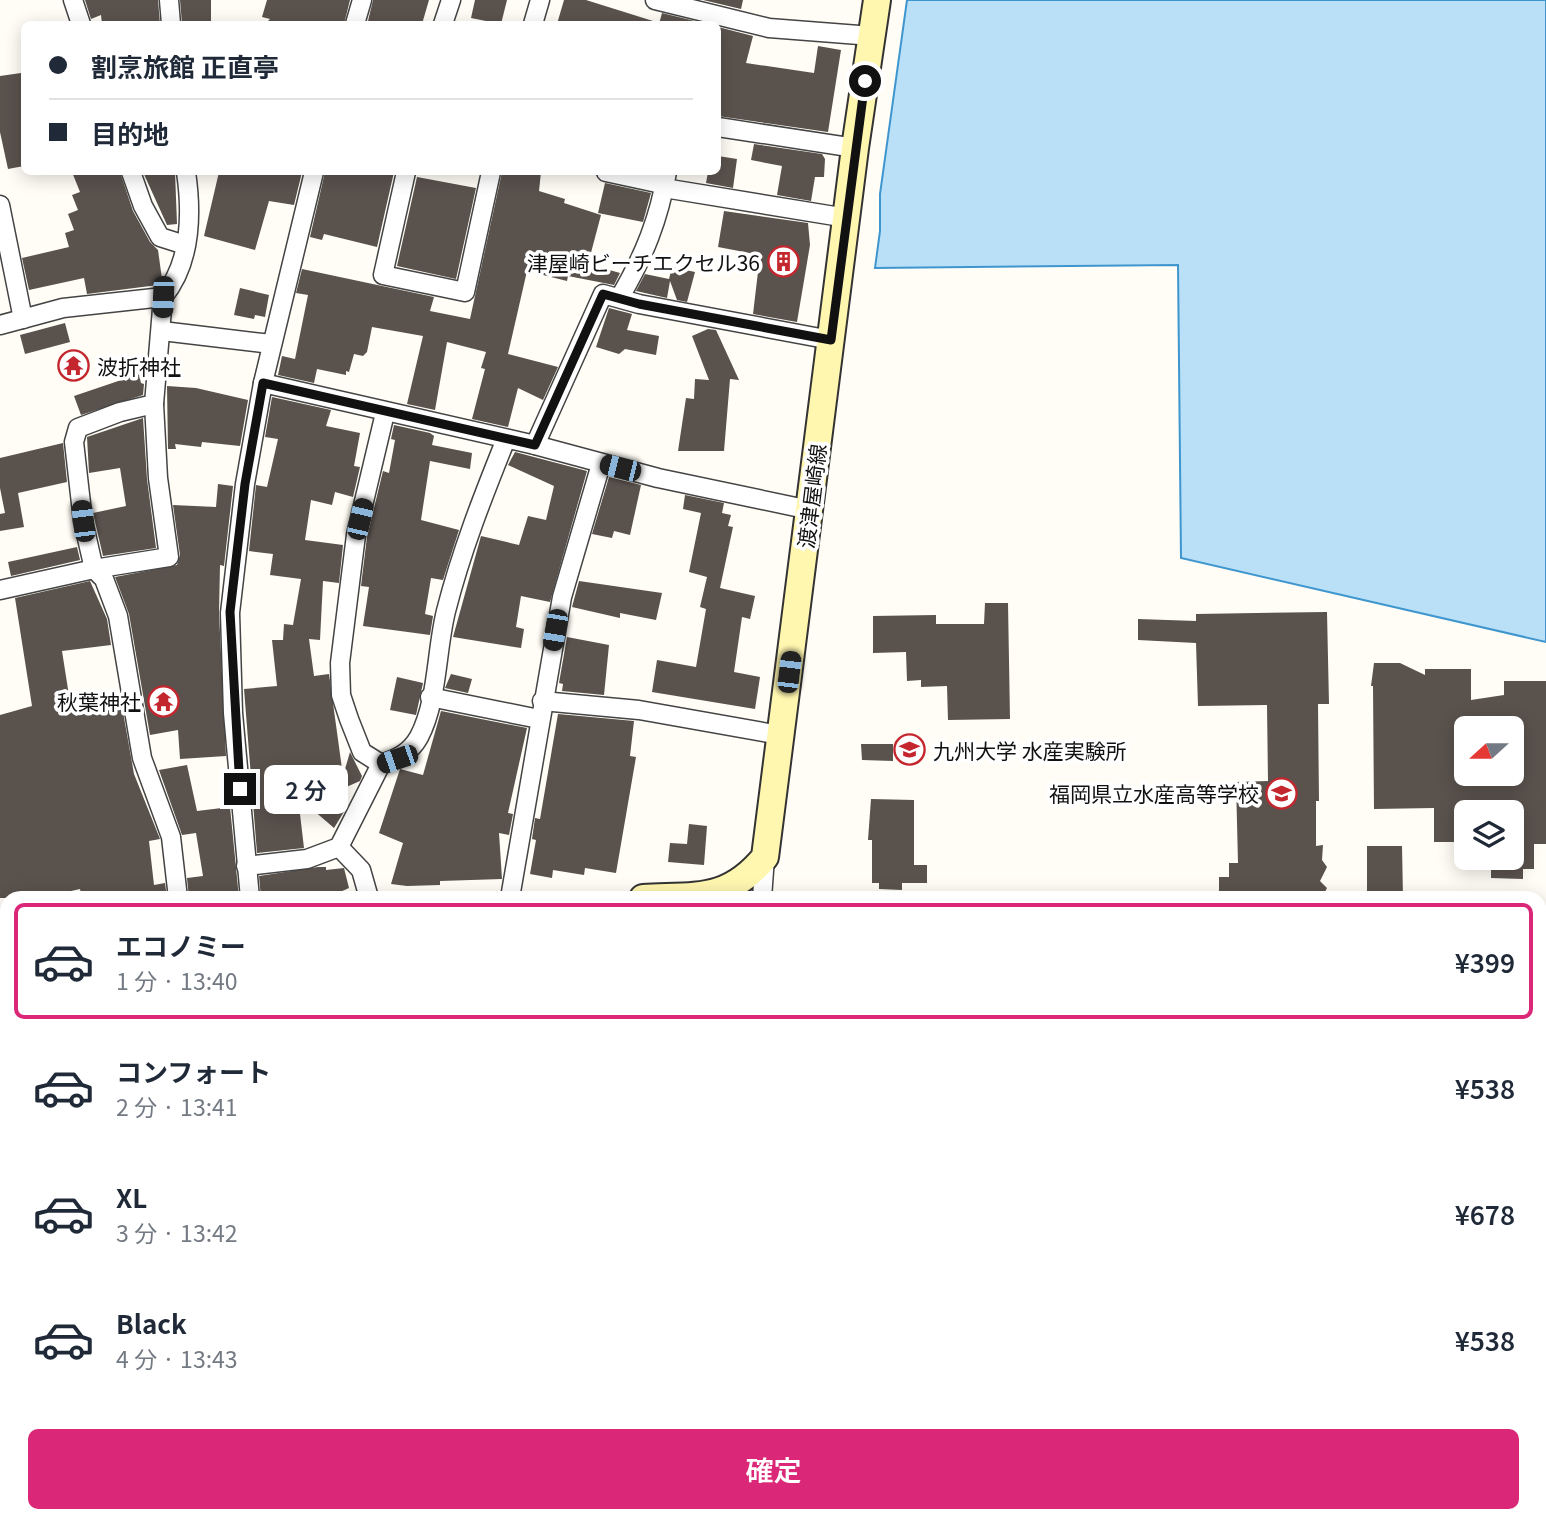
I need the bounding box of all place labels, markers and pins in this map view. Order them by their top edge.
building icon: 津屋崎ビーチエクセル36 [766,245,800,279]
place label: 津屋崎ビーチエクセル36 [527,247,760,277]
temple icon: 波折神社 [57,349,91,383]
place label: 波折神社 [97,351,181,381]
temple icon: 秋葉神社 [147,684,181,718]
place label: 秋葉神社 [57,686,141,716]
school or university icon: 九州大学 水産実験所 [893,733,927,767]
place label: 九州大学 水産実験所 [933,735,1127,765]
school or university icon: 福岡県立水産高等学校 [1265,776,1299,810]
place label: 福岡県立水産高等学校 [1049,778,1259,808]

